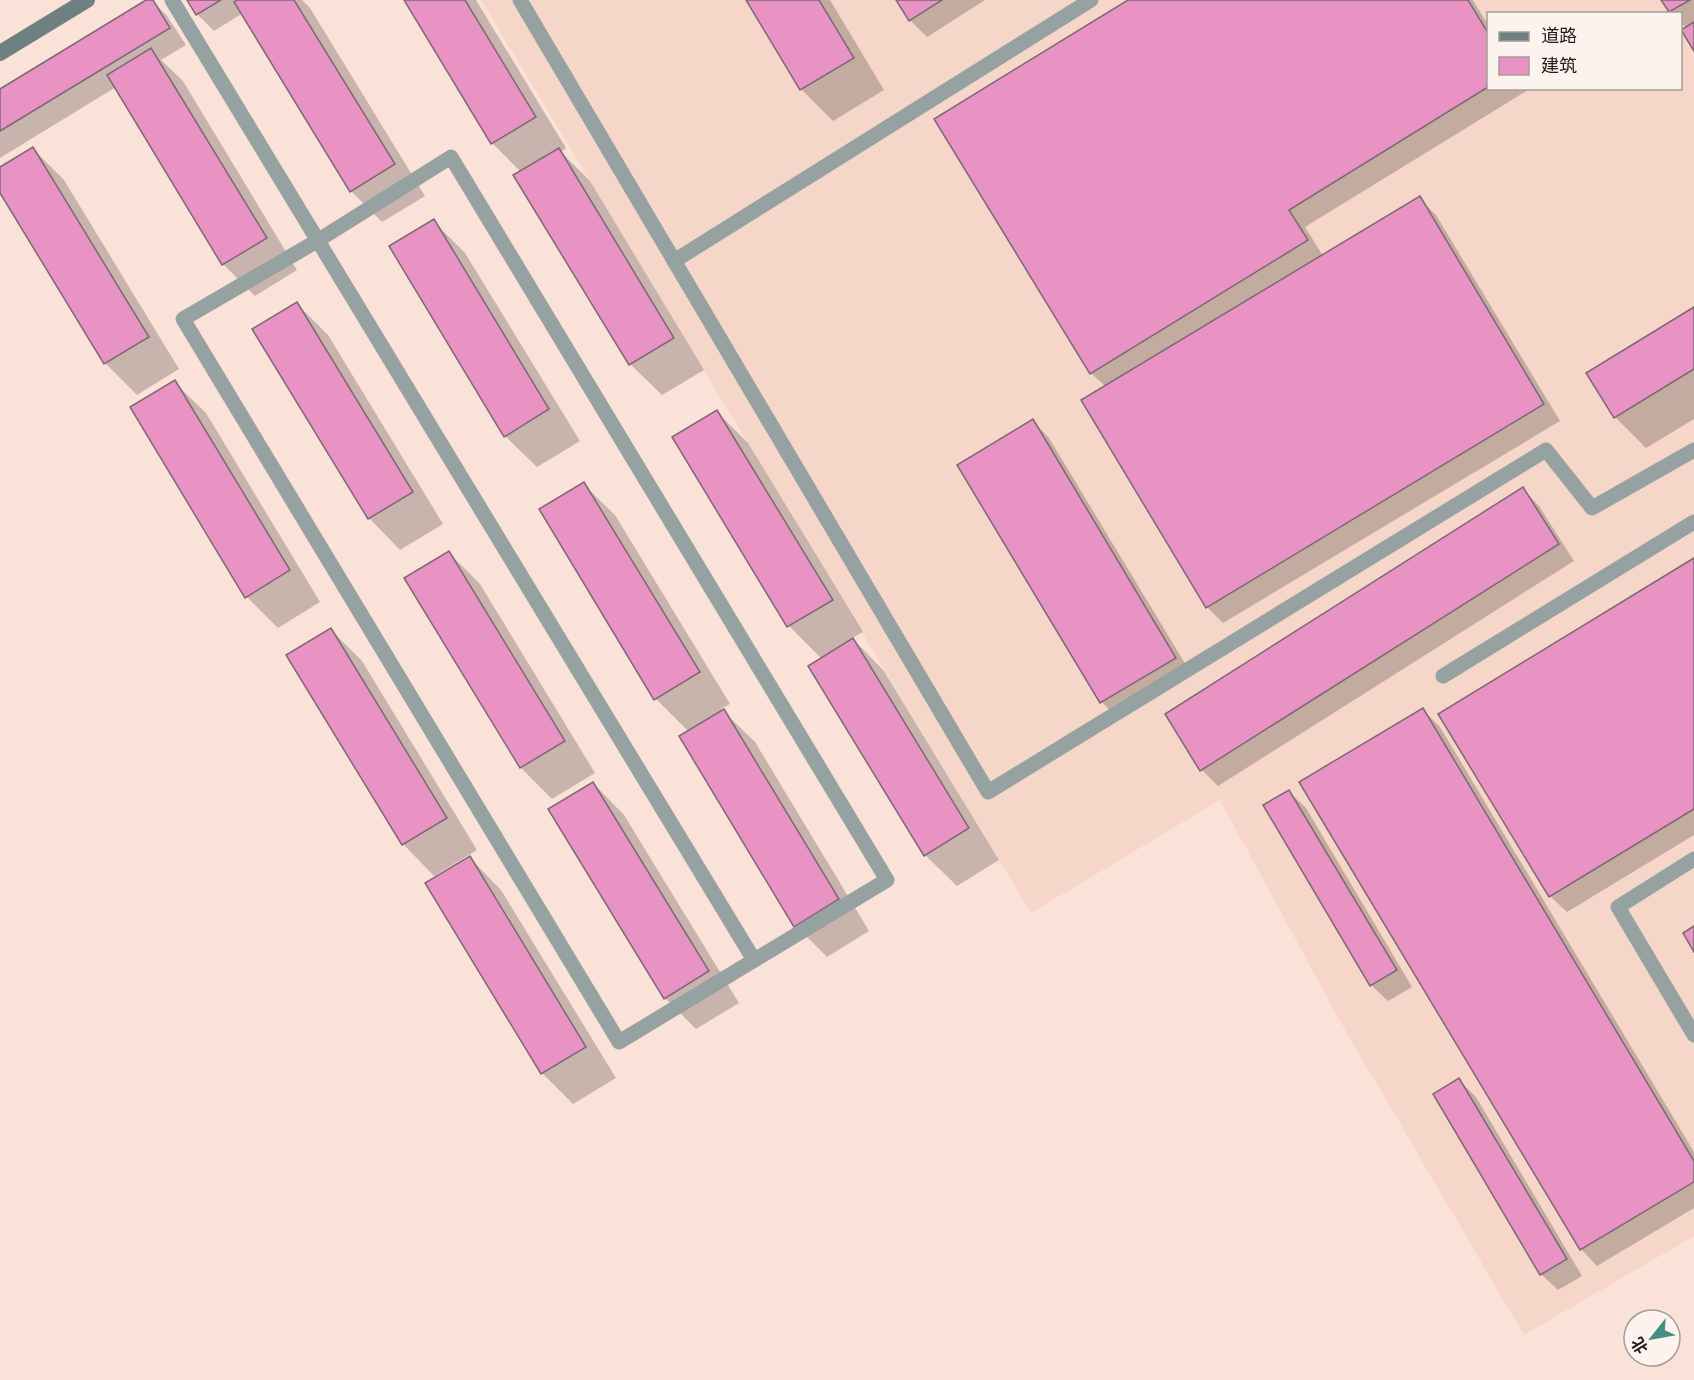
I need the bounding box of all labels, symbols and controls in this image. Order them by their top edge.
legend [1487,12,1682,90]
text: 道路 [1541,24,1577,47]
text: 建筑 [1541,54,1577,77]
north arrow [1622,1308,1682,1368]
text: 北 [1626,1334,1652,1358]

